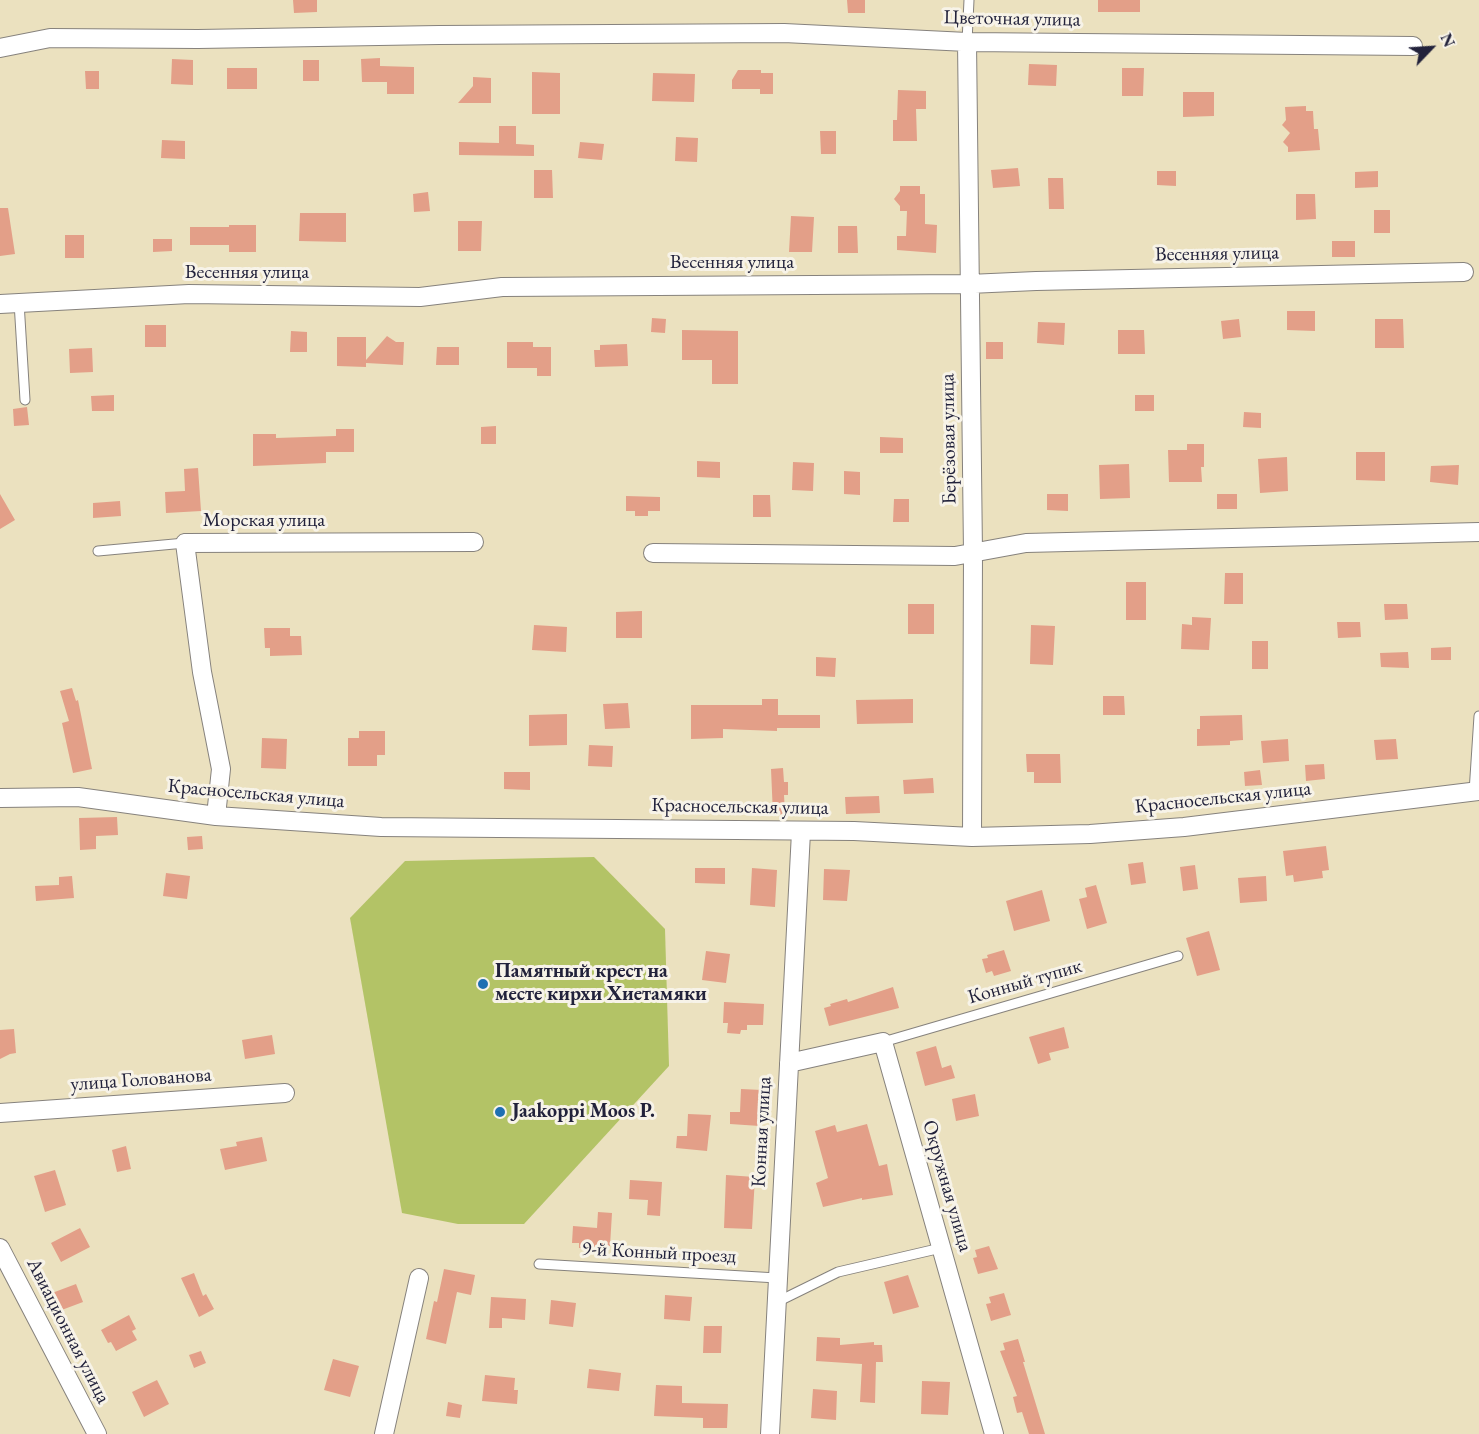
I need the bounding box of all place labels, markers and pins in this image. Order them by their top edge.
place label: Памятный крест на месте кирхи Хиетамяки [495,960,707,1007]
marker: Памятный крест на месте кирхи Хиетамяки [476,977,490,991]
place label: Jaakoppi Moos P. [512,1100,655,1124]
marker: Jaakoppi Moos P. [493,1105,507,1119]

